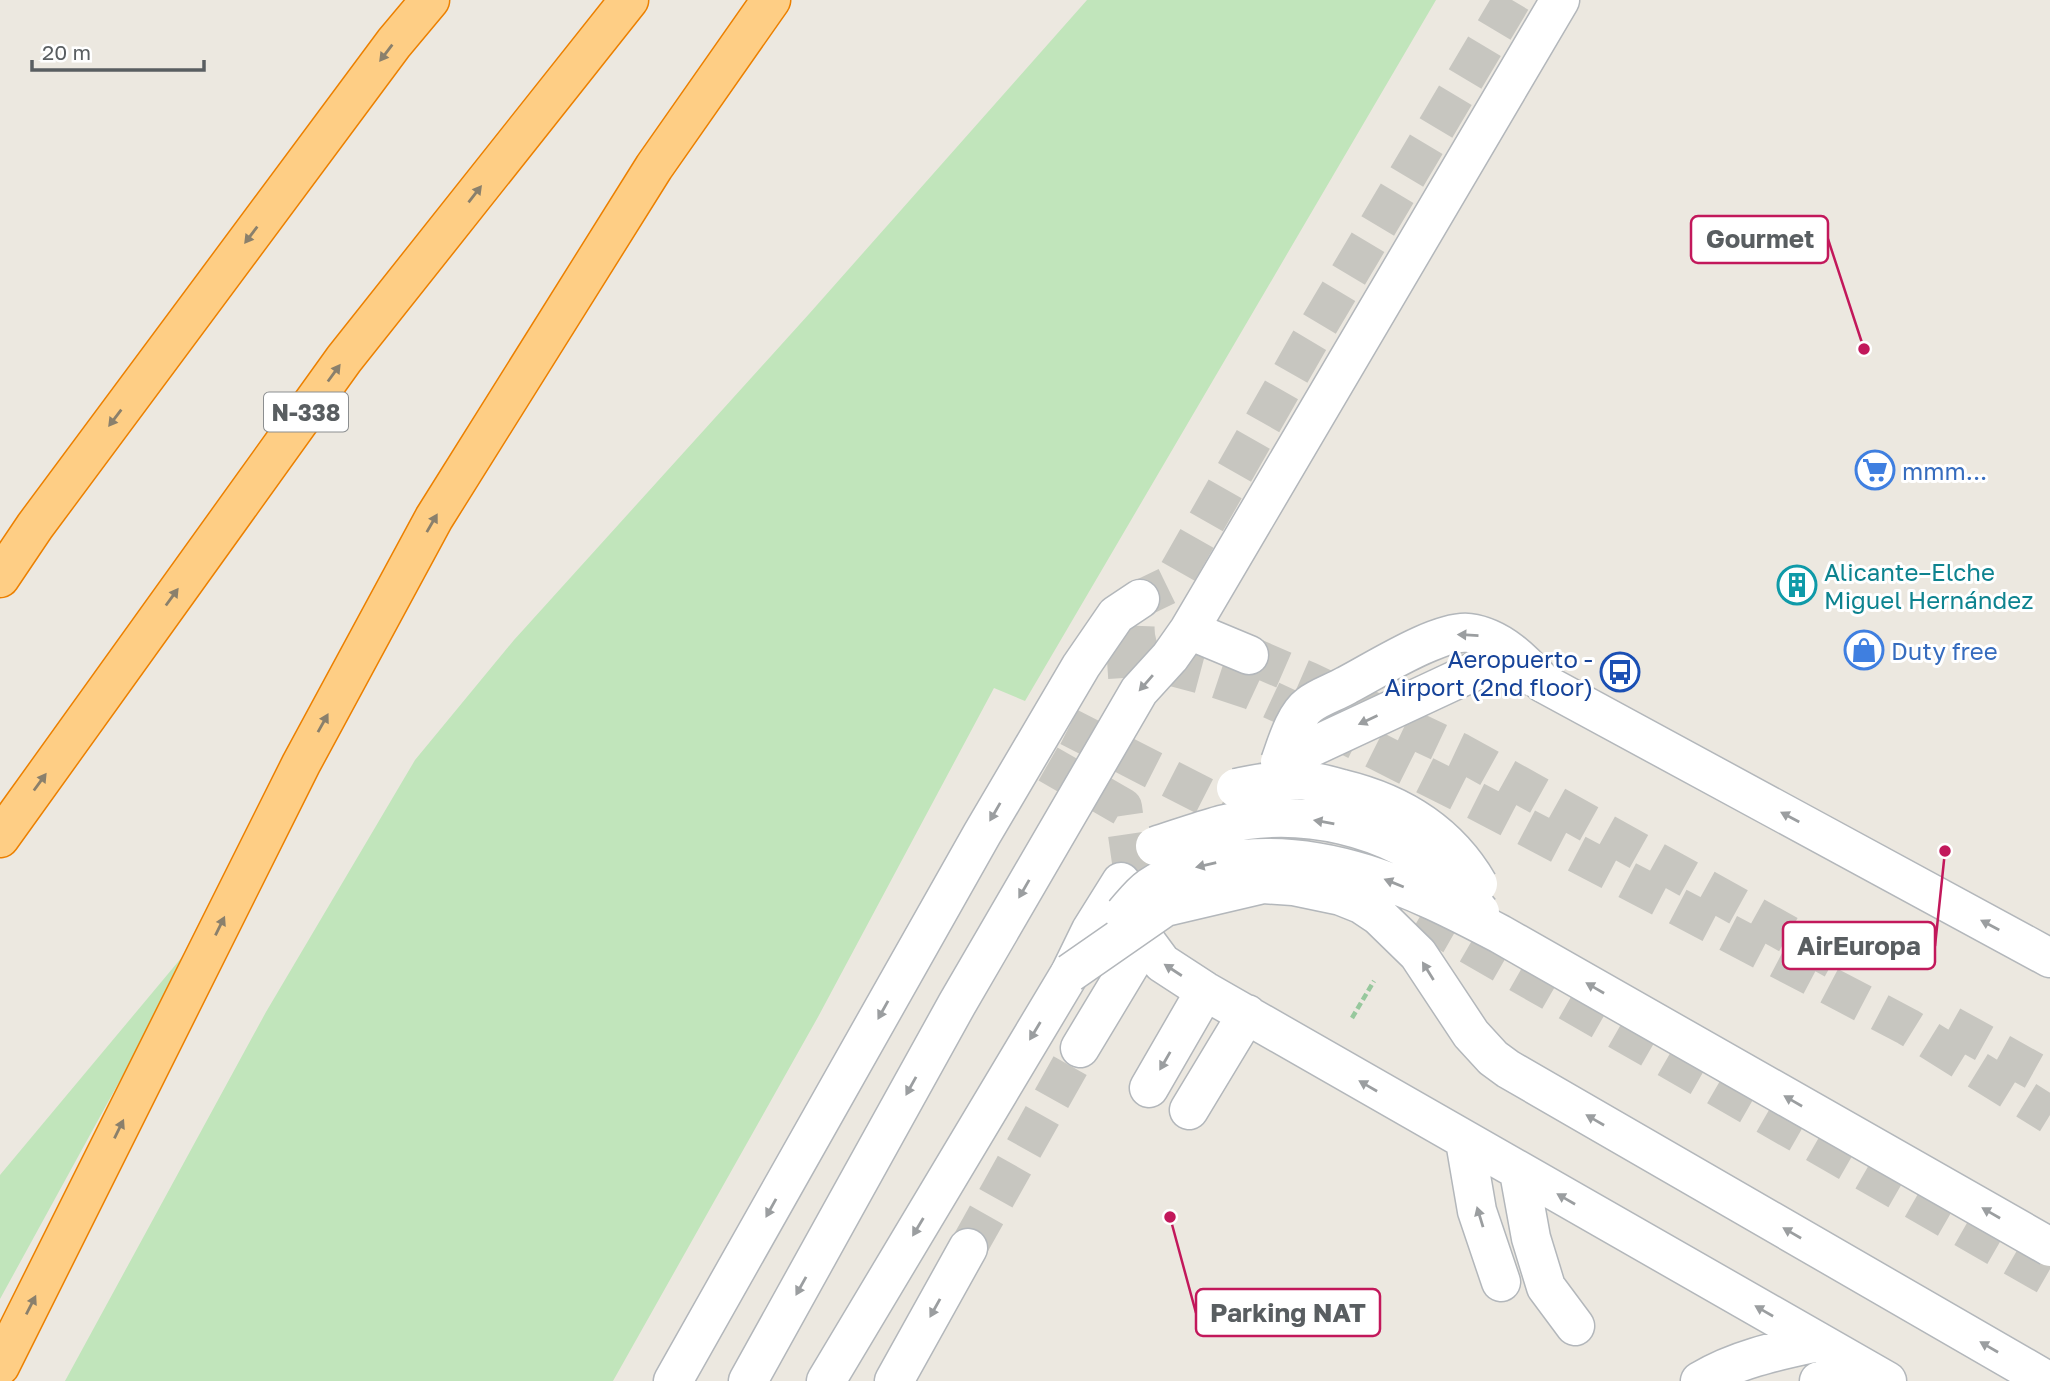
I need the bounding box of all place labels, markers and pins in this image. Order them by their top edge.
callout: Gourmet [1691,216,1828,263]
supermarket icon: mmm... [1854,449,1896,491]
place label: mmm... [1902,456,1987,485]
place label: Alicante–Elche Miguel Hernández [1824,557,2033,614]
building icon: Alicante–Elche Miguel Hernández [1776,564,1818,606]
shop icon: Duty free [1843,629,1885,671]
place label: Duty free [1891,636,1998,665]
place label: Aeropuerto - Airport (2nd floor) [1384,644,1593,701]
bus stop icon: Aeropuerto - Airport (2nd floor) [1599,651,1641,693]
callout: AirEuropa [1783,922,1935,969]
callout: Parking NAT [1196,1289,1380,1336]

